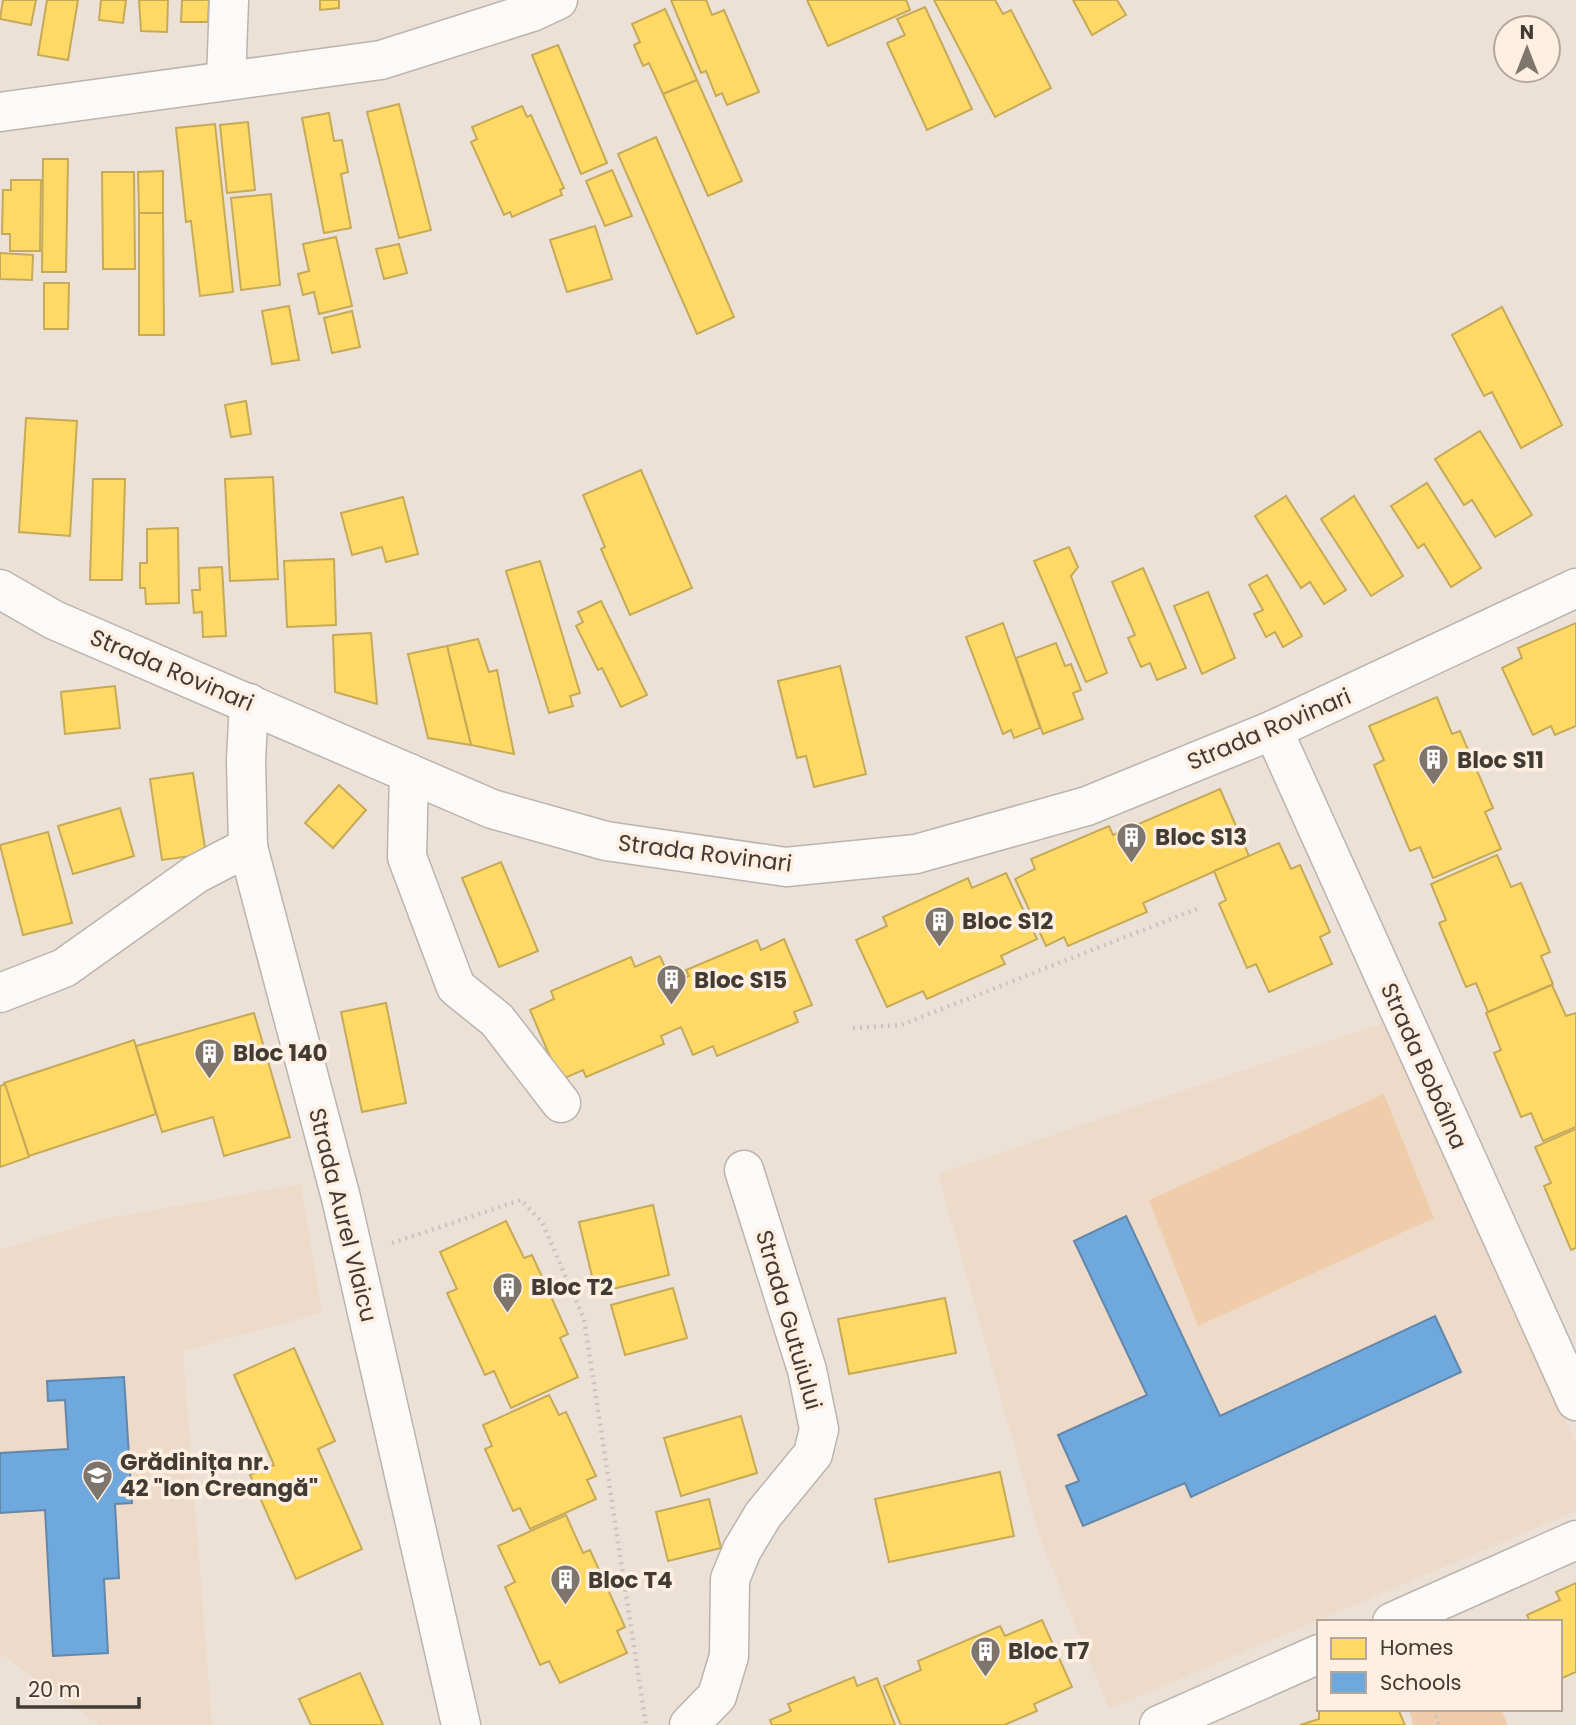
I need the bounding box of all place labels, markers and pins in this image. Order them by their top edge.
building icon: Bloc S11 [1417,743,1451,787]
place label: Bloc S11 [1457,744,1544,776]
building icon: Bloc S13 [1115,820,1149,864]
place label: Bloc S13 [1155,821,1247,853]
building icon: Bloc S12 [922,904,956,948]
place label: Bloc S12 [962,905,1053,937]
building icon: Bloc S15 [654,963,688,1007]
place label: Bloc S15 [694,964,787,996]
building icon: Bloc 140 [193,1036,227,1080]
place label: Bloc 140 [233,1037,328,1069]
building icon: Bloc T2 [491,1270,525,1314]
place label: Bloc T2 [531,1271,613,1303]
place label: Grădinița nr. 42 "Ion Creangă" [120,1446,318,1504]
school or university icon: Grădinița nr. 42 "Ion Creangă" [80,1458,114,1502]
building icon: Bloc T4 [548,1563,582,1607]
place label: Bloc T4 [588,1564,673,1596]
building icon: Bloc T7 [968,1634,1002,1678]
place label: Bloc T7 [1008,1635,1089,1667]

